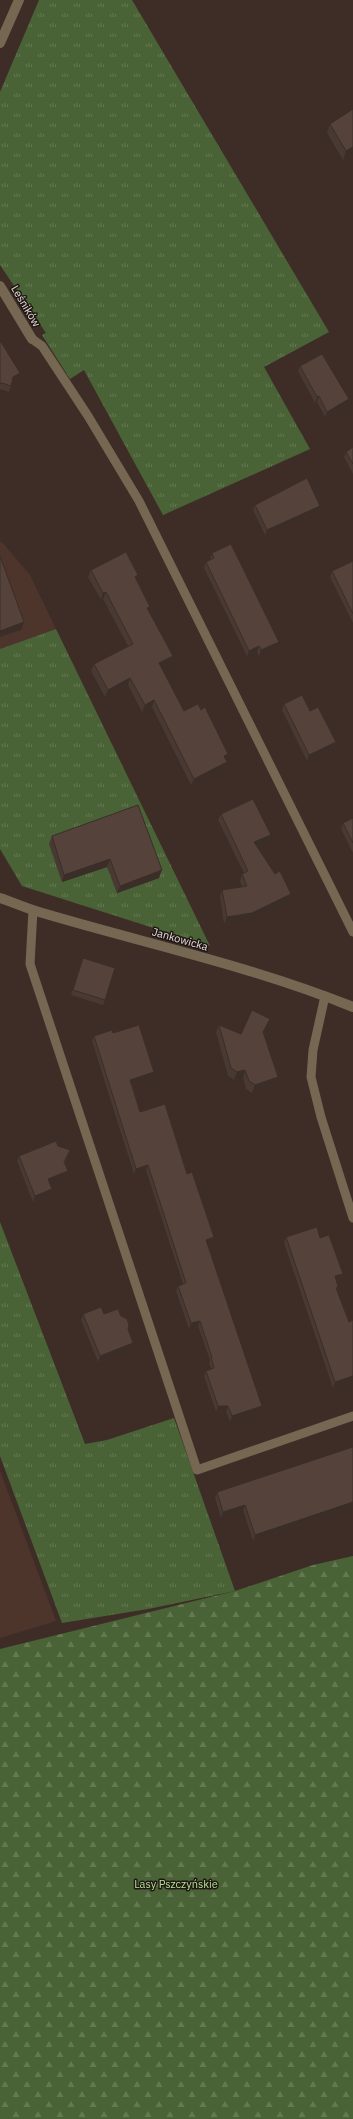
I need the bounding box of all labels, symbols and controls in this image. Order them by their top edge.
street label: Leśników [8,283,44,330]
street label: Jankowicka [150,924,210,954]
park label: Lasy Pszczyńskie [134,1877,218,1891]

